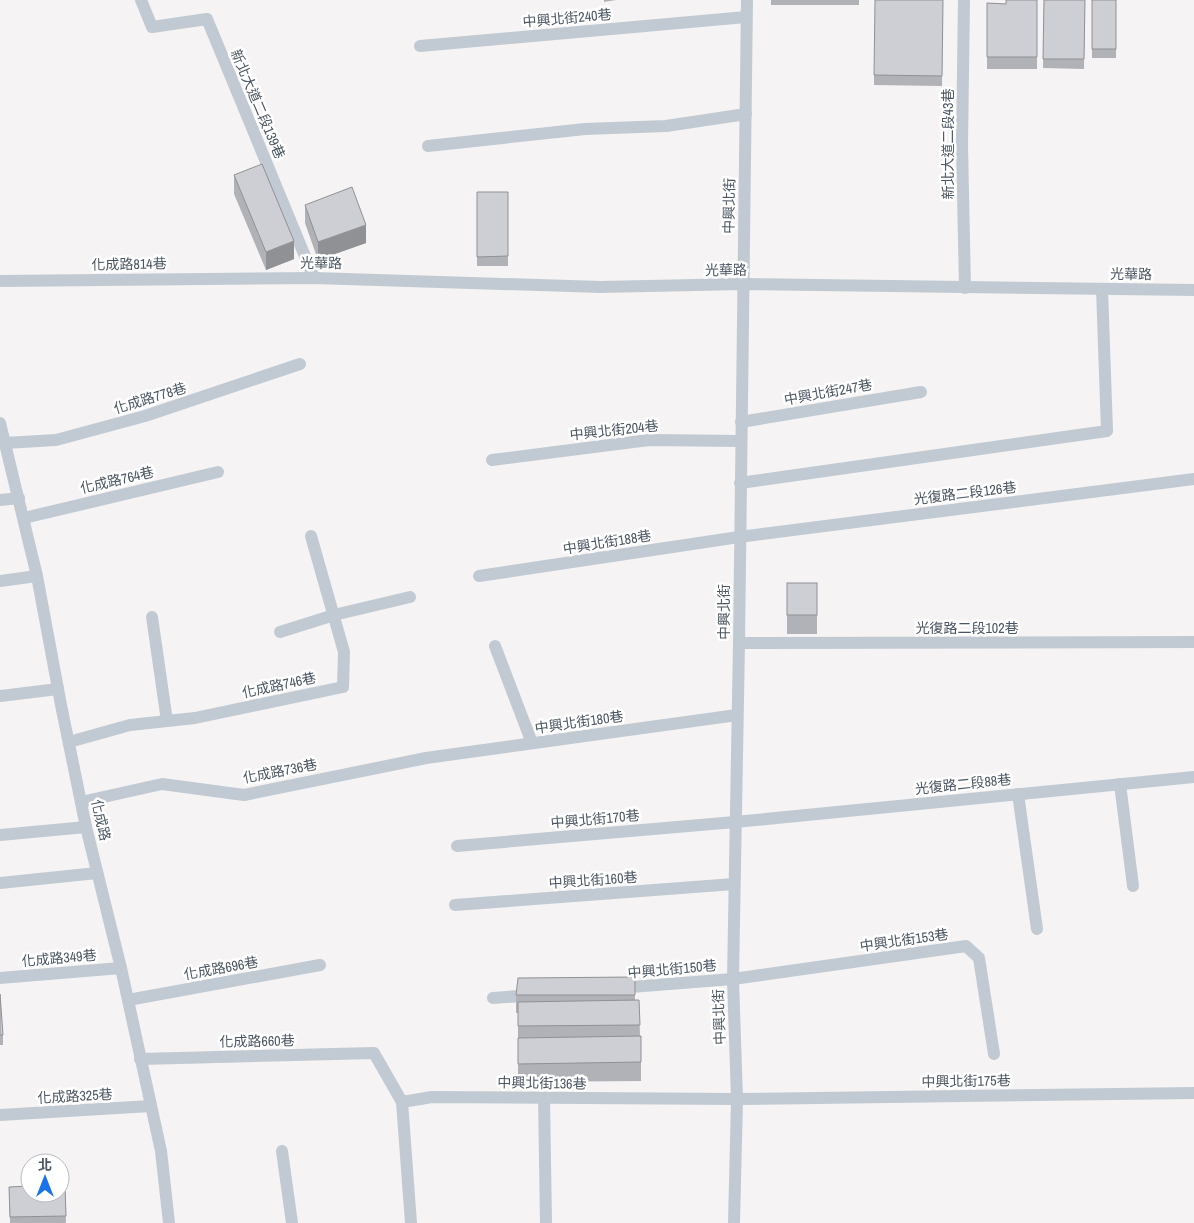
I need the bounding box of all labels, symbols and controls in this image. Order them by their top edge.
street label: 中興北街240巷 [522,5,612,31]
street label: 新北大道二段139巷 [227,47,289,161]
street label: 新北大道二段43巷 [939,89,957,199]
street label: 中興北街 [720,178,738,234]
street label: 化成路814巷 [91,254,167,274]
street label: 光華路 [300,254,342,272]
street label: 光華路 [705,261,747,279]
street label: 光華路 [1110,265,1152,283]
street label: 中興北街247巷 [783,375,873,409]
street label: 化成路778巷 [111,378,189,418]
street label: 中興北街204巷 [569,416,659,444]
street label: 化成路764巷 [78,463,156,497]
street label: 光復路二段126巷 [913,478,1017,508]
street label: 中興北街188巷 [562,526,652,558]
street label: 中興北街 [715,584,733,640]
street label: 光復路二段102巷 [915,619,1019,637]
street label: 化成路746巷 [240,668,318,702]
street label: 中興北街180巷 [534,707,624,737]
street label: 化成路736巷 [241,755,319,787]
street label: 光復路二段88巷 [914,770,1012,798]
street label: 化成路 [88,798,114,842]
street label: 中興北街170巷 [550,806,640,832]
street label: 中興北街160巷 [548,868,638,892]
street label: 中興北街153巷 [859,925,949,955]
street label: 化成路349巷 [21,946,97,970]
street label: 化成路696巷 [182,953,260,983]
street label: 中興北街150巷 [627,956,717,982]
street label: 中興北街 [709,989,729,1045]
street label: 化成路660巷 [219,1031,295,1051]
street label: 中興北街175巷 [921,1071,1011,1091]
street label: 中興北街136巷 [497,1073,587,1093]
street label: 化成路325巷 [37,1085,113,1107]
north arrow [20,1153,70,1203]
text: 北 [38,1156,52,1174]

